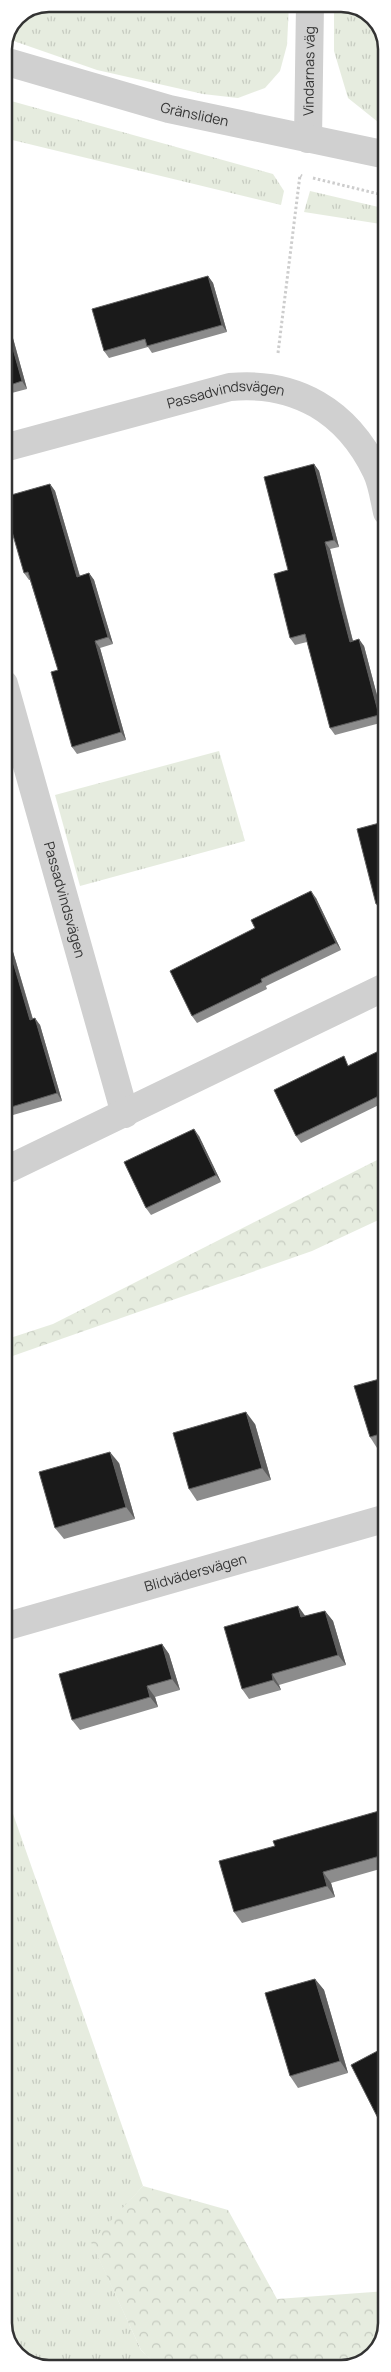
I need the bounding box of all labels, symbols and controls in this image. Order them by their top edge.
street label: Vindarnas väg [298,26,319,116]
street label: Gränsliden [158,97,231,130]
street label: Passadvindsvägen [165,376,287,413]
street label: Passadvindsvägen [40,839,91,960]
street label: Blidvädersvägen [142,1548,249,1596]

